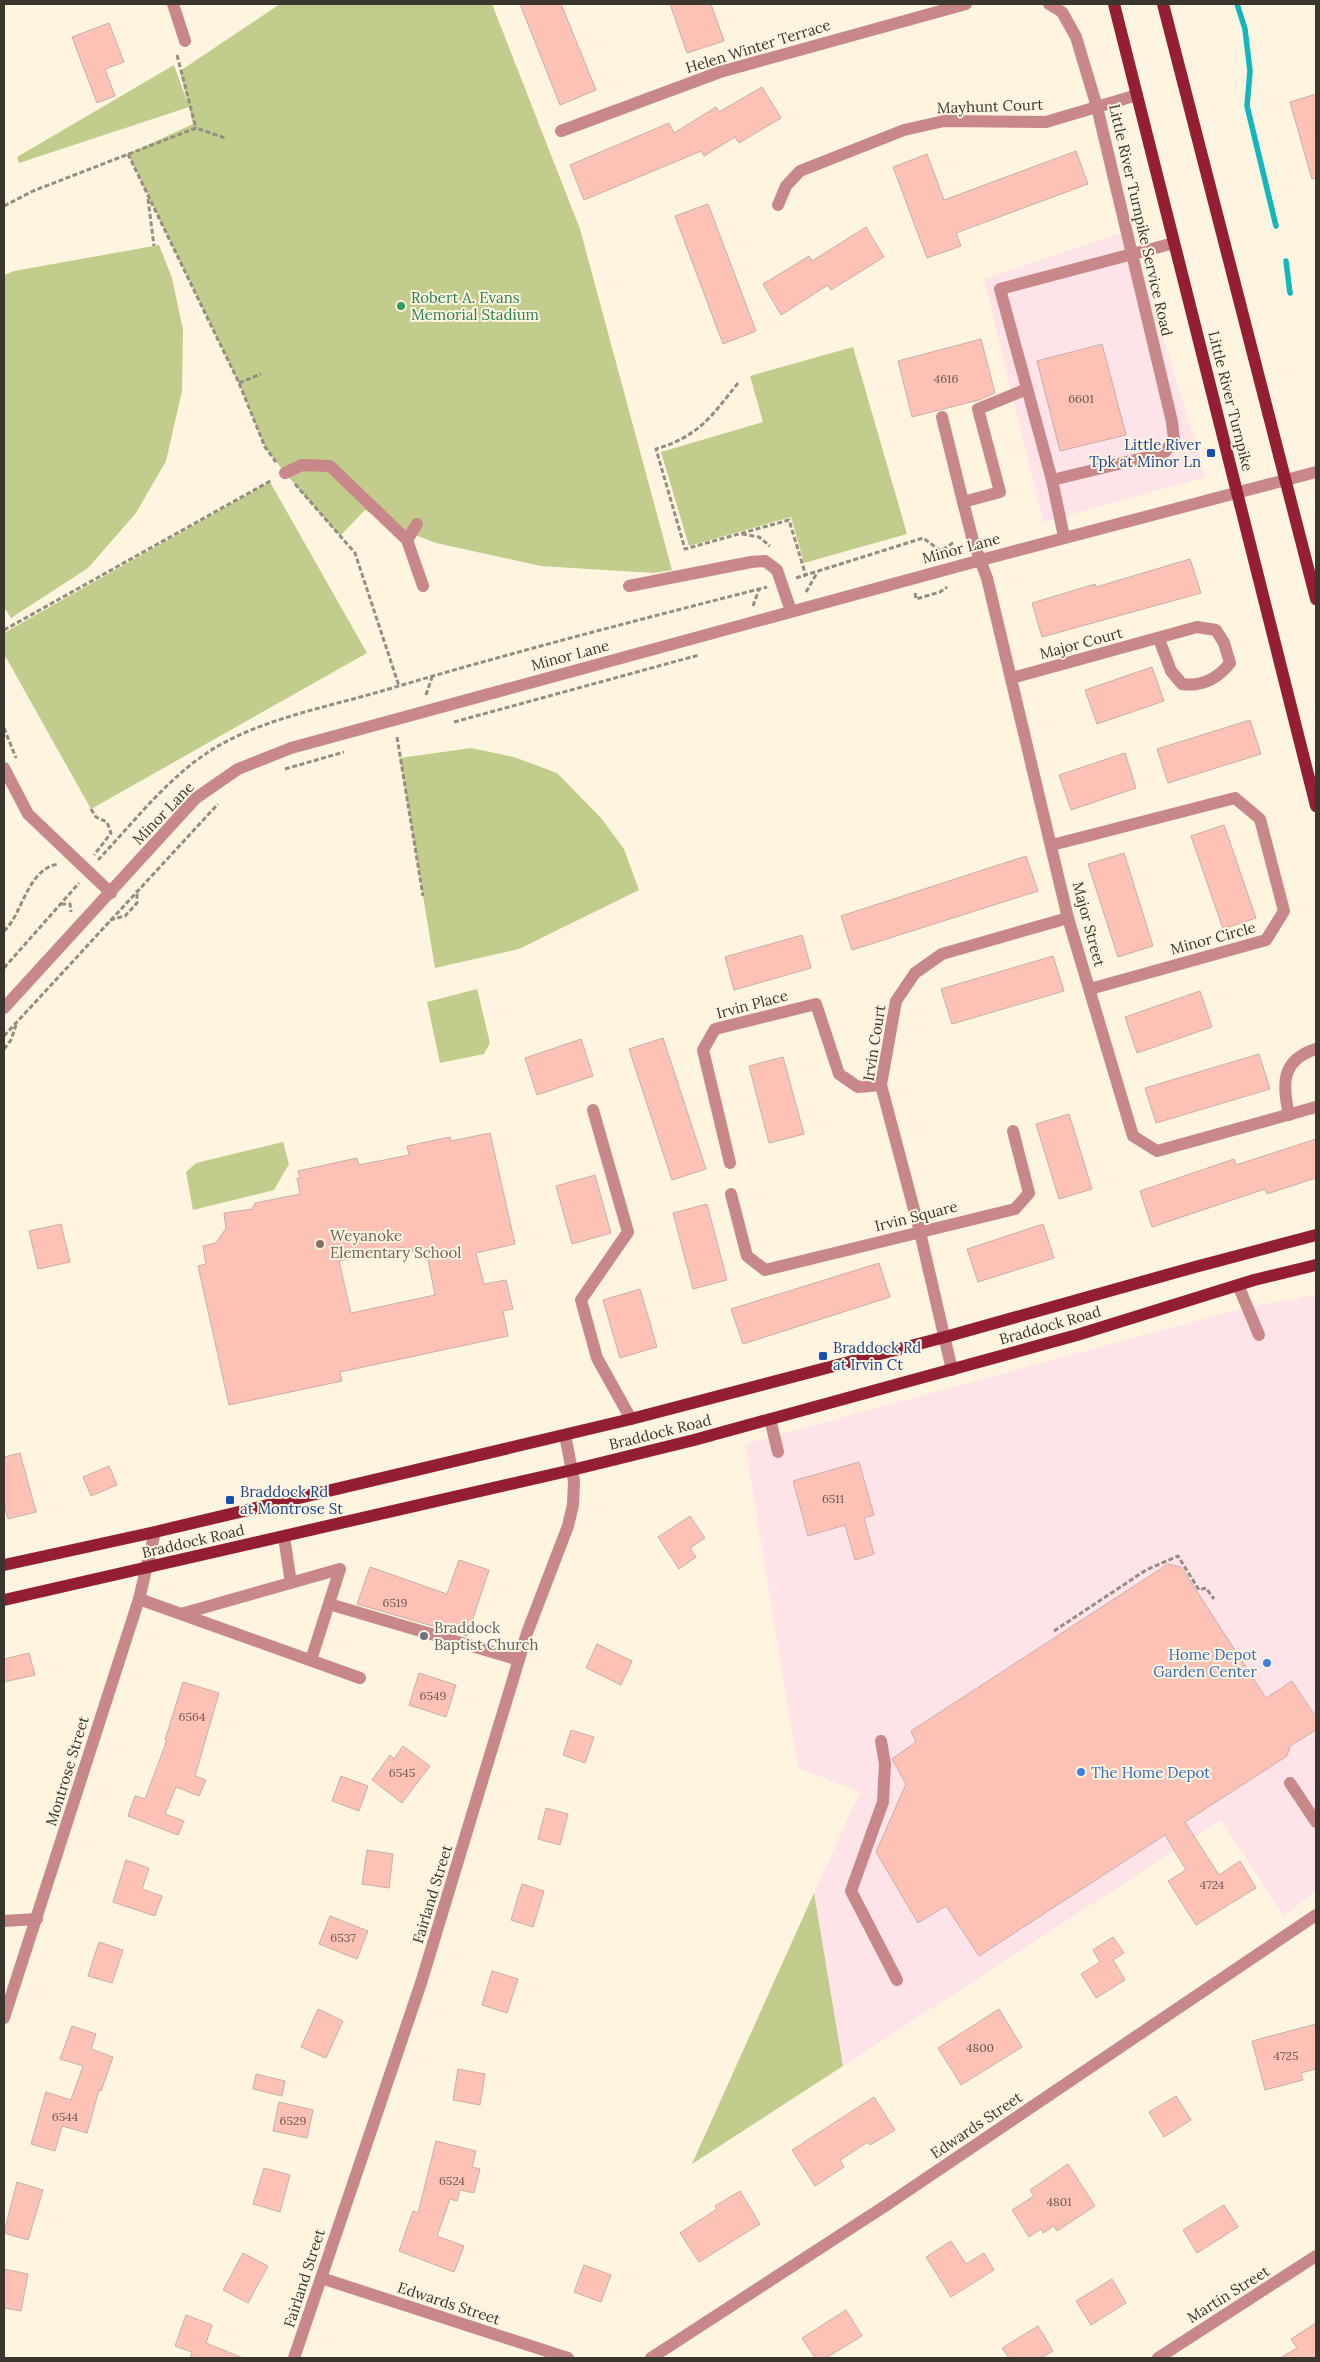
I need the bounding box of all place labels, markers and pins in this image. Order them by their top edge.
place label: Robert A. Evans Memorial Stadium [411,288,539,324]
marker: Robert A. Evans Memorial Stadium [395,300,407,312]
place label: Little River Tpk at Minor Ln [1089,435,1201,471]
marker: Little River Tpk at Minor Ln [1205,447,1217,459]
place label: Weyanoke Elementary School [330,1226,461,1262]
marker: Weyanoke Elementary School [314,1238,326,1250]
place label: Braddock Rd at Irvin Ct [833,1338,921,1374]
marker: Braddock Rd at Irvin Ct [817,1350,829,1362]
place label: Braddock Rd at Montrose St [240,1482,343,1518]
marker: Braddock Rd at Montrose St [224,1494,236,1506]
place label: Braddock Baptist Church [434,1618,539,1654]
marker: Braddock Baptist Church [418,1630,430,1642]
place label: Home Depot Garden Center [1153,1645,1257,1681]
marker: Home Depot Garden Center [1261,1657,1273,1669]
place label: The Home Depot [1091,1763,1210,1782]
marker: The Home Depot [1075,1766,1087,1778]

